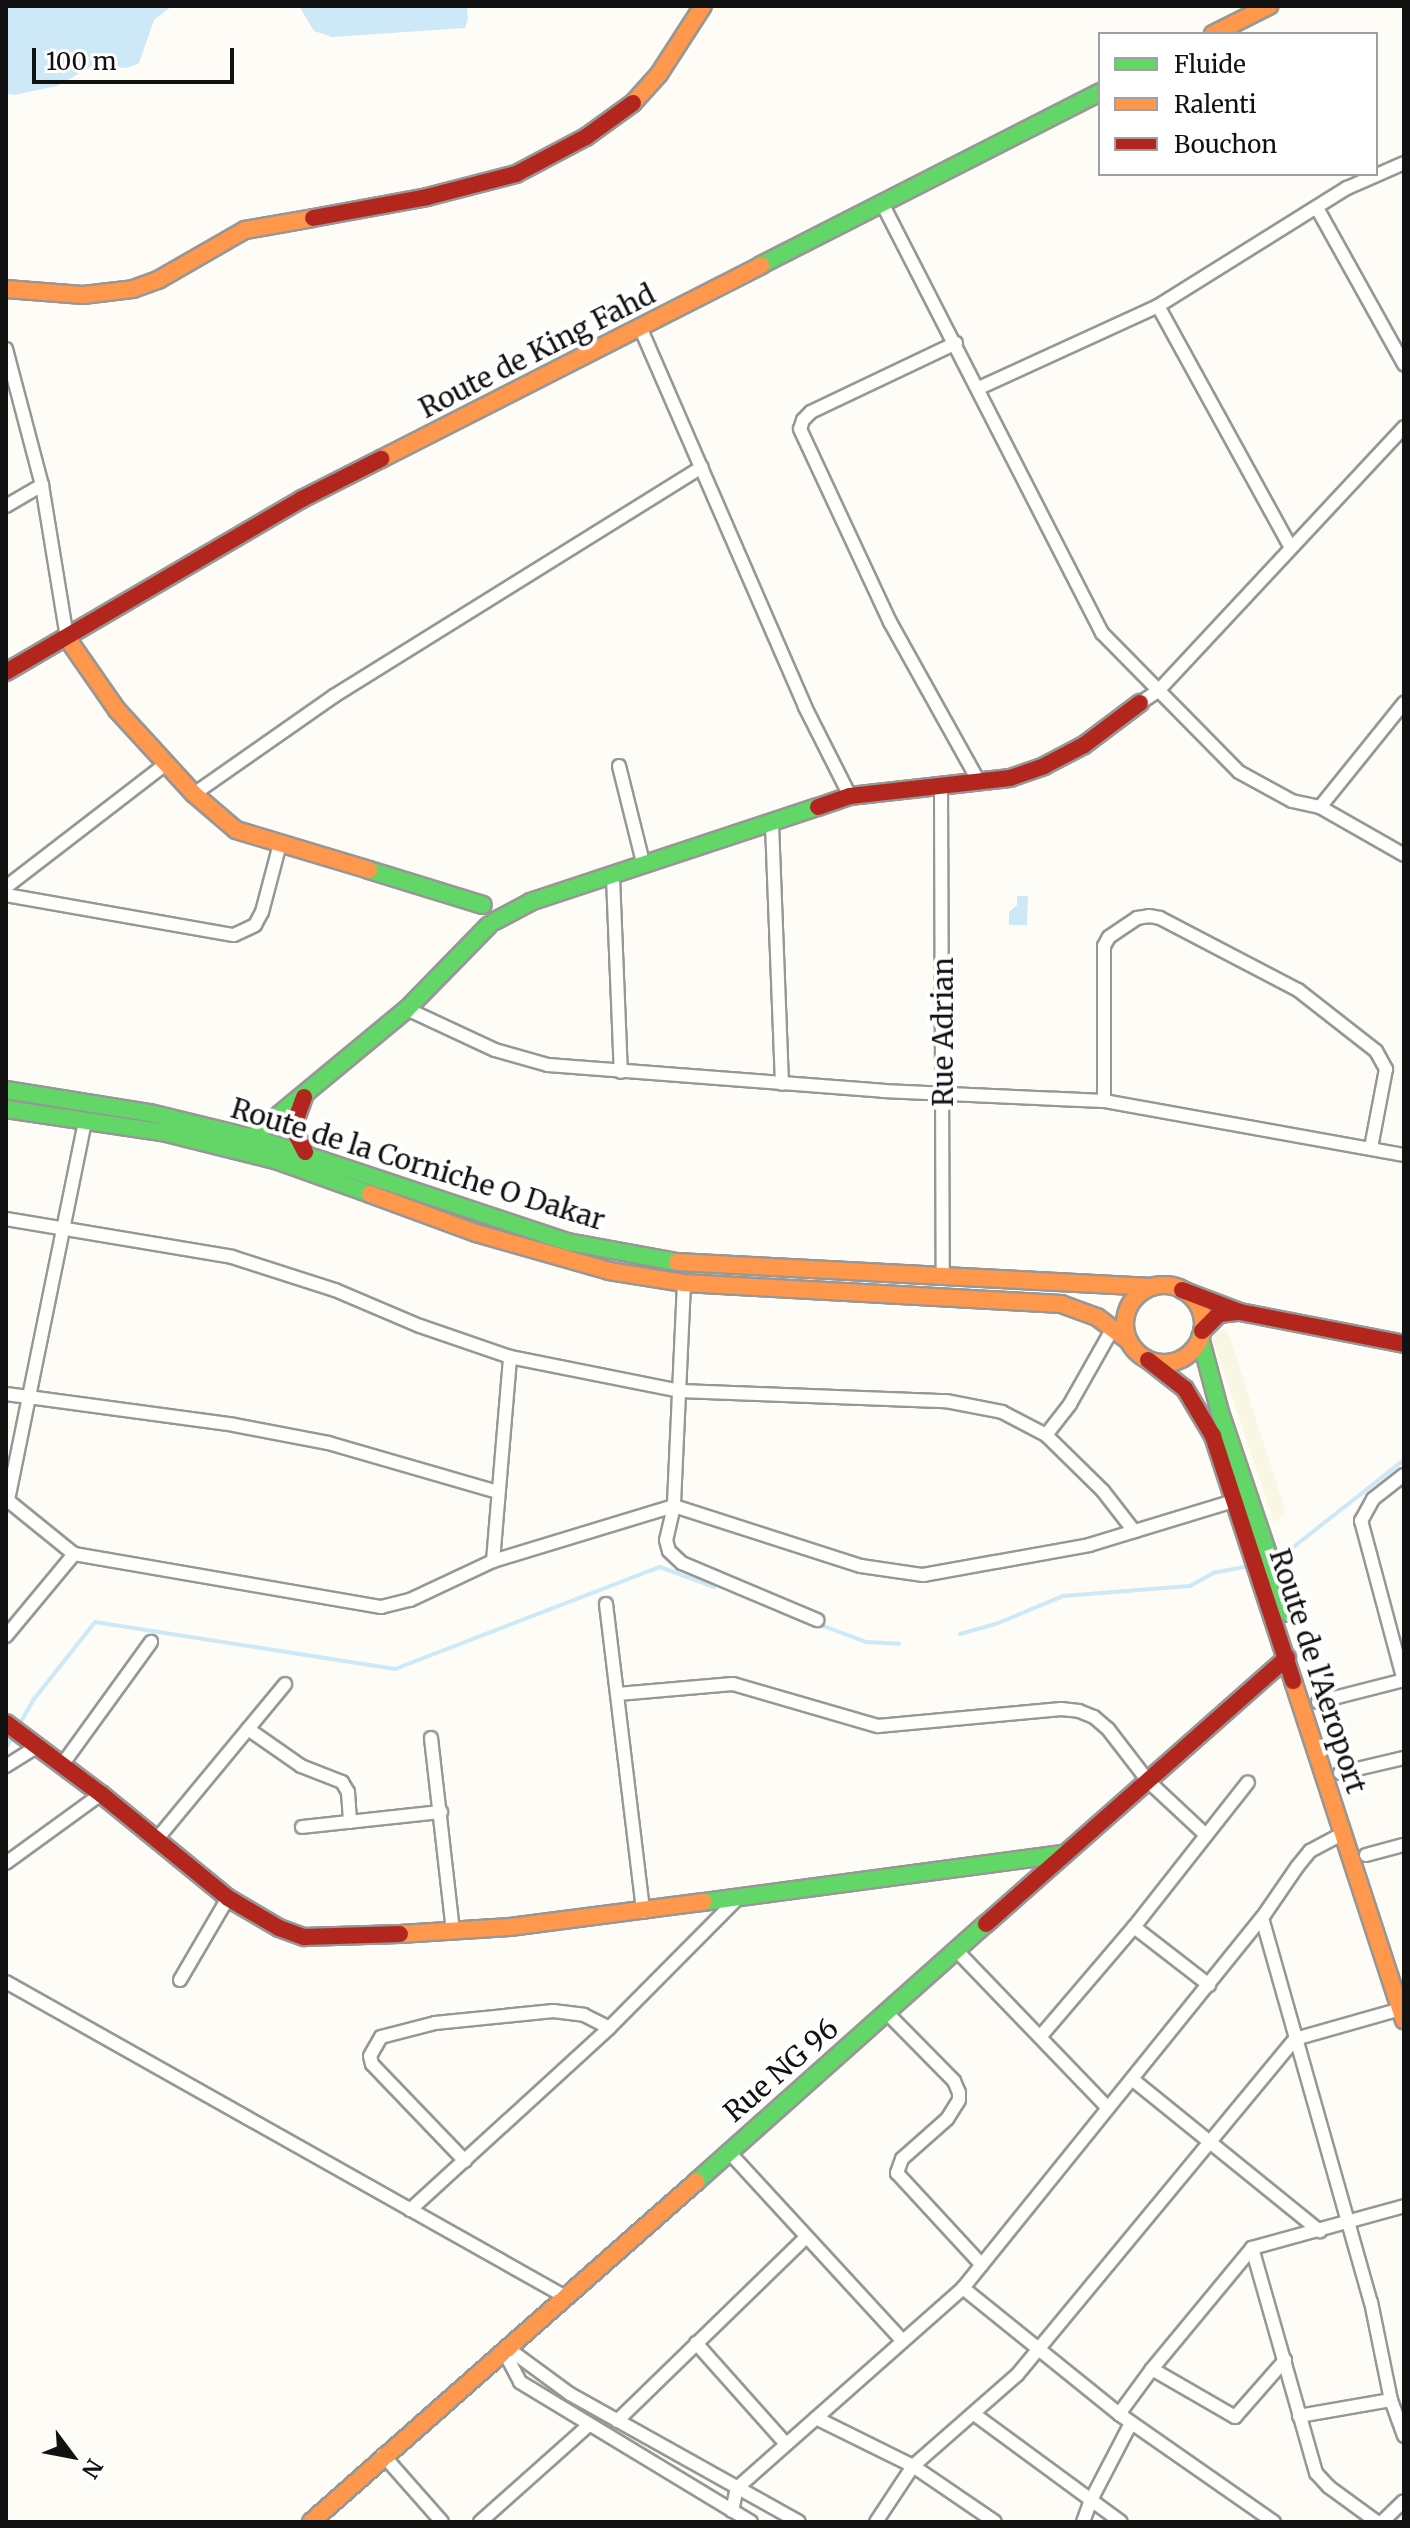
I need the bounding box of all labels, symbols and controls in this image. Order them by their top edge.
scale bar [36,32,238,82]
legend [1098,32,1378,176]
text: 100 m [46,46,116,77]
text: Fluide [1174,49,1246,80]
text: Ralenti [1174,89,1257,120]
text: Bouchon [1174,129,1277,160]
street label: Route de King Fahd [414,277,660,425]
street label: Rue Adrian [926,957,960,1107]
street label: Route de la Corniche O Dakar [227,1091,609,1237]
street label: Route de l'Aeroport [1263,1545,1373,1797]
street label: Rue NG 96 [717,2011,845,2129]
north arrow [32,2416,112,2496]
text: N [76,2454,109,2484]

